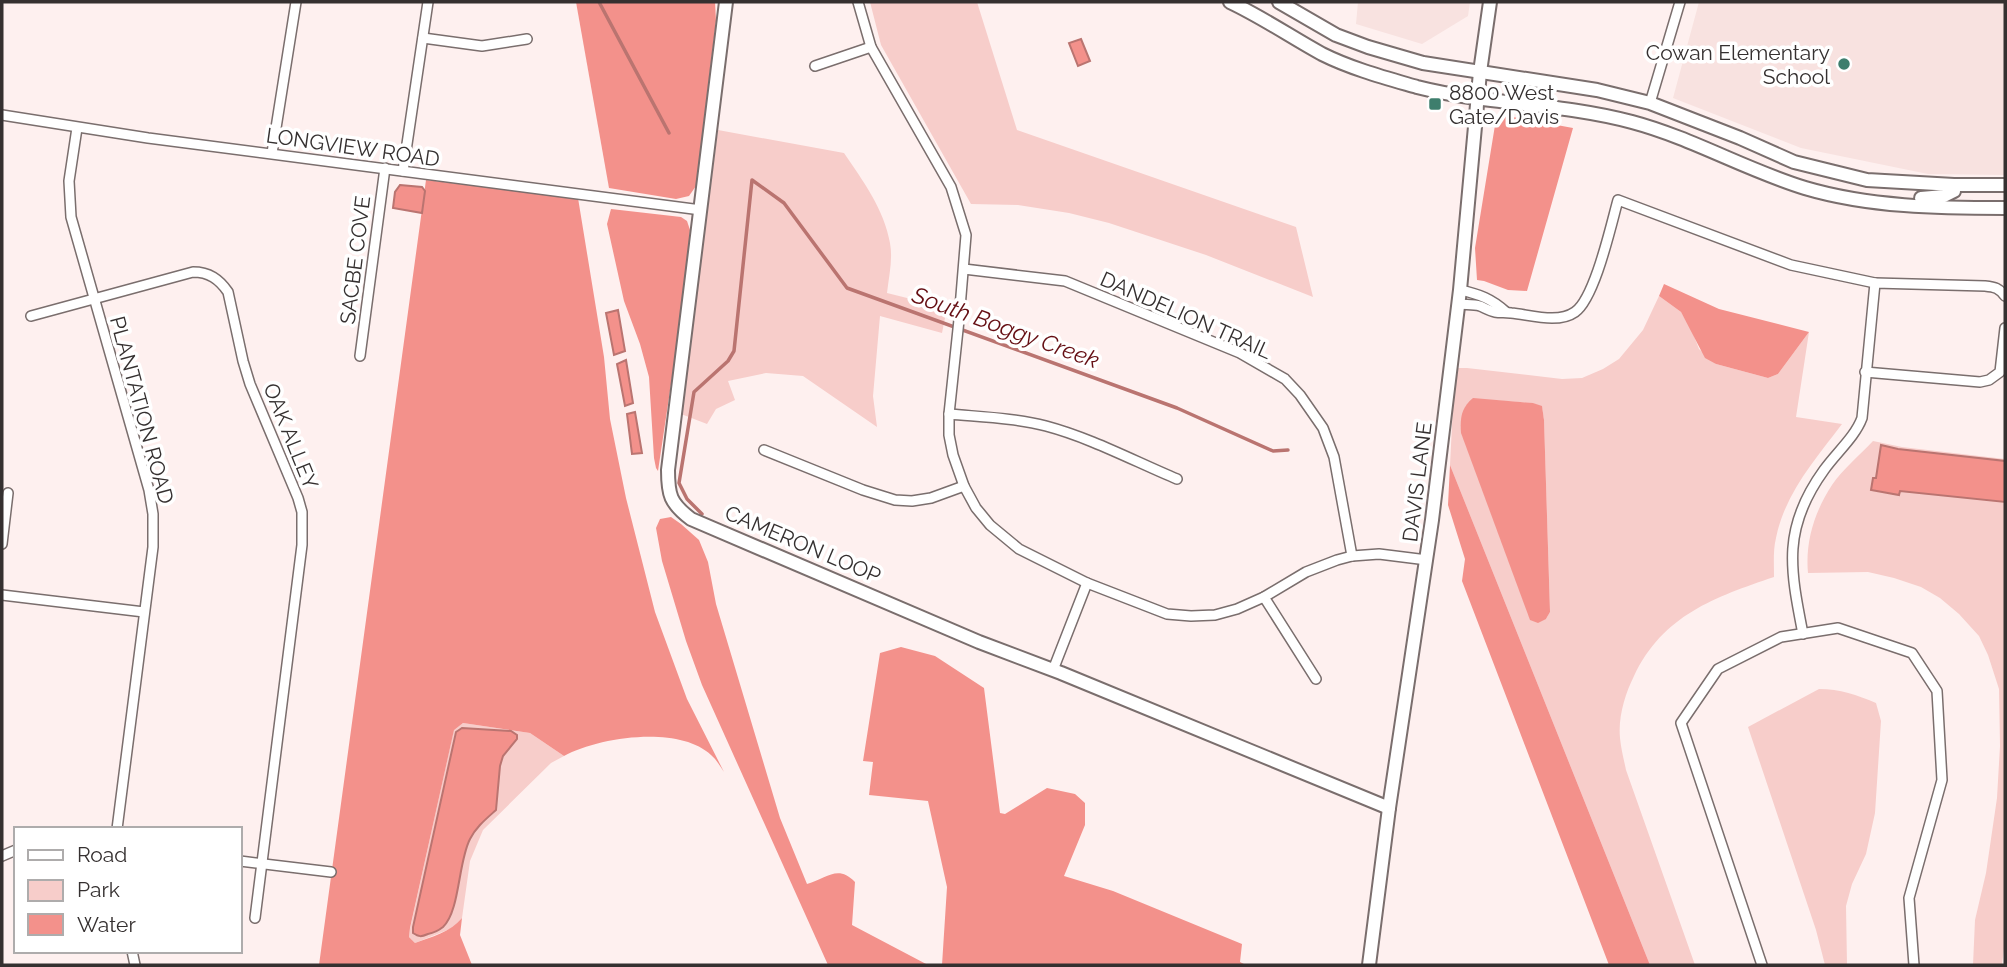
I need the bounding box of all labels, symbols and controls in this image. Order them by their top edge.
place label: Cowan Elementary School [1646,40,1830,89]
marker: Cowan Elementary School [1836,56,1852,72]
place label: 8800 West Gate/Davis [1449,80,1559,129]
marker: 8800 West Gate/Davis [1427,96,1443,112]
street label: LONGVIEW ROAD [265,122,441,172]
street label: SACBE COVE [335,194,375,326]
street label: DANDELION TRAIL [1096,266,1276,364]
water label: South Boggy Creek [908,280,1103,373]
street label: PLANTATION ROAD [105,313,179,507]
street label: OAK ALLEY [258,379,324,493]
street label: DAVIS LANE [1397,421,1437,543]
street label: CAMERON LOOP [721,500,885,588]
legend [14,827,242,953]
text: Road [77,842,127,867]
text: Park [77,877,120,902]
text: Water [77,912,136,937]

